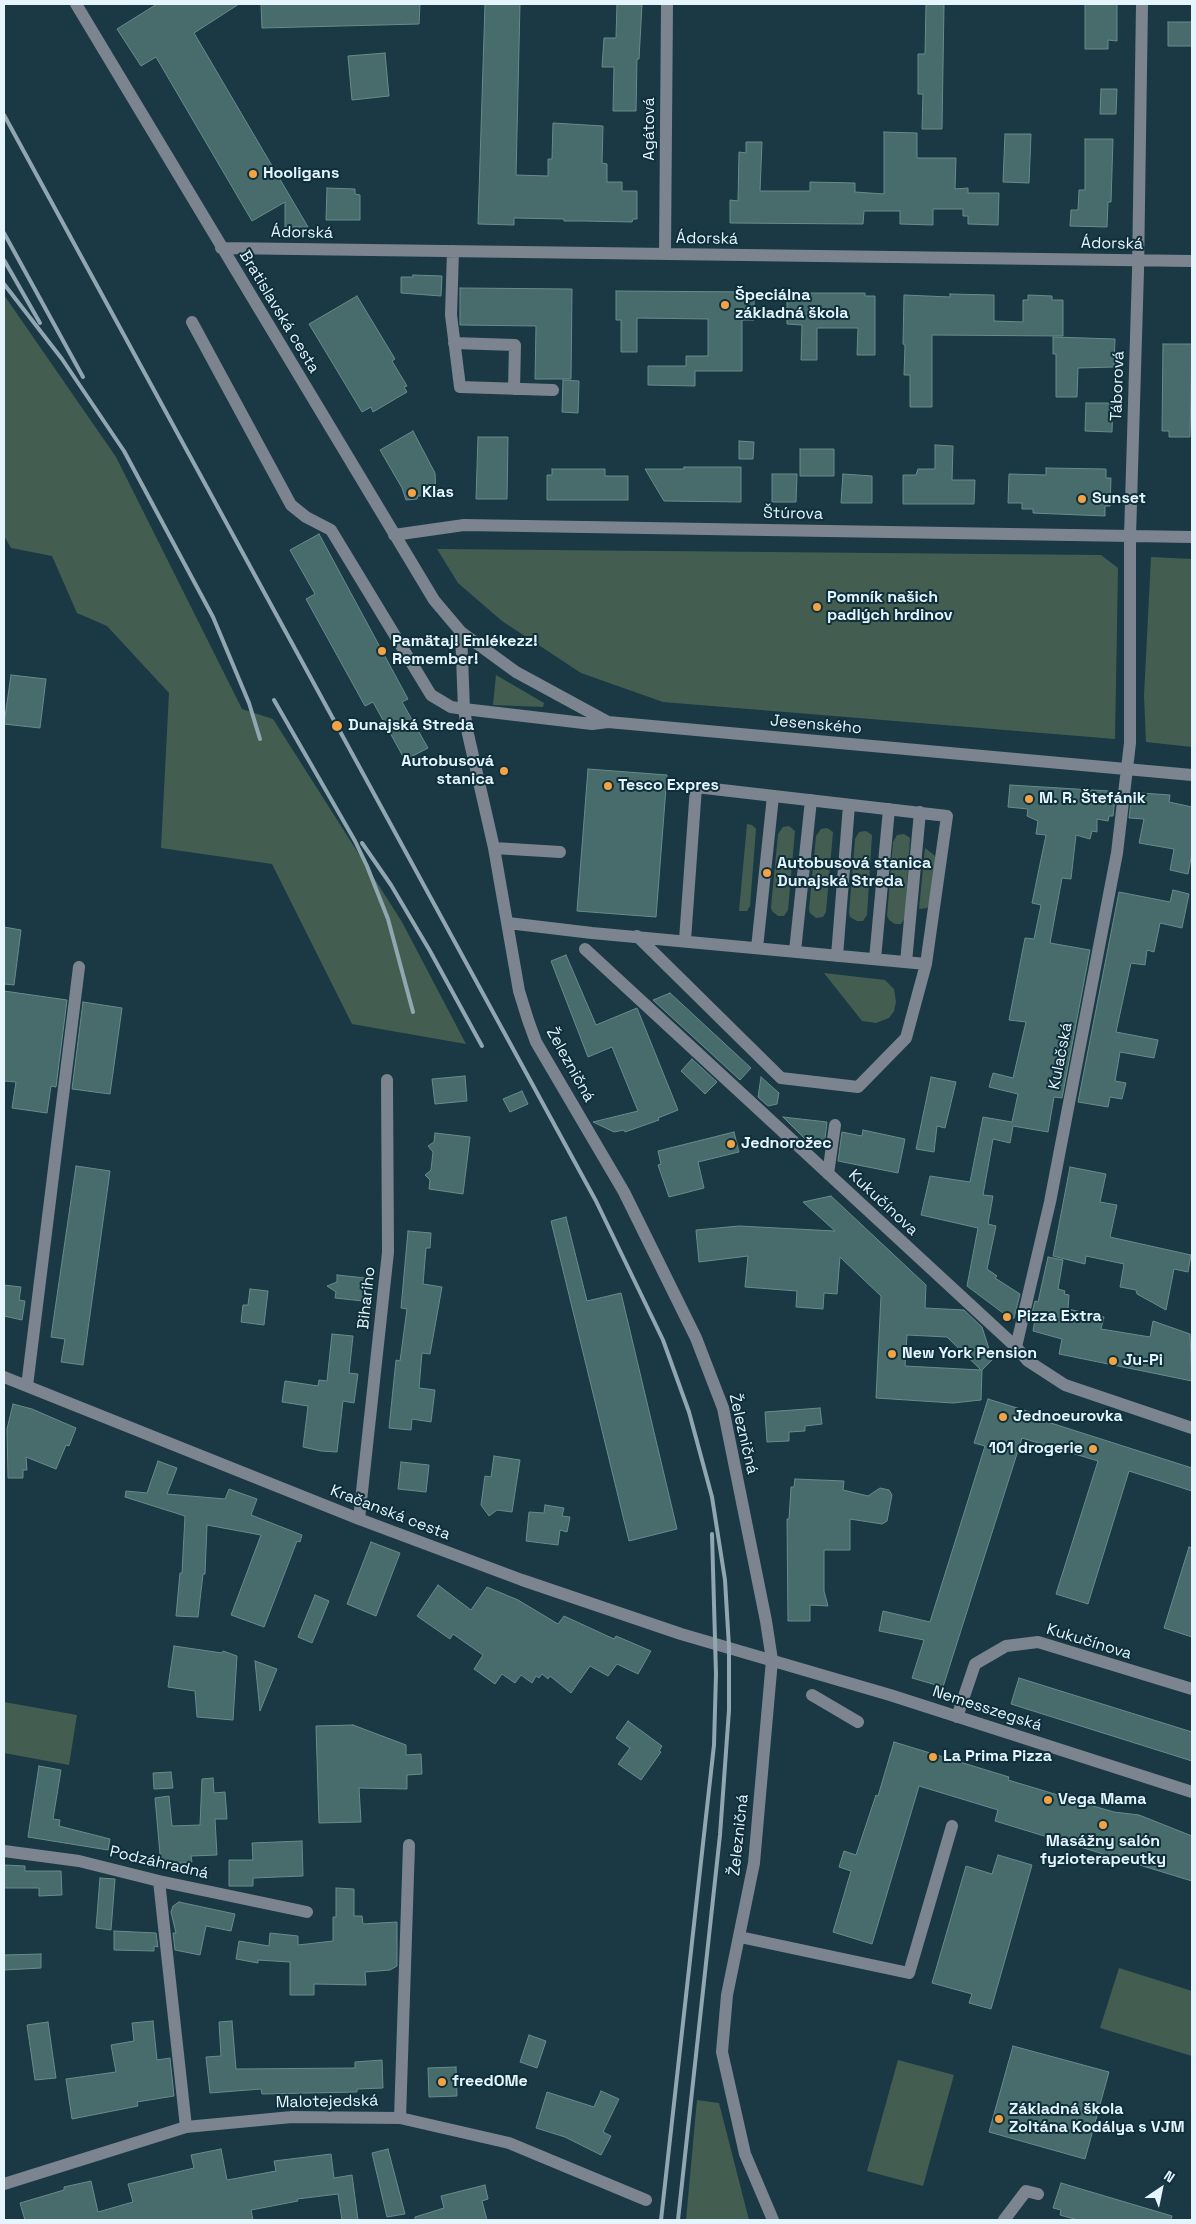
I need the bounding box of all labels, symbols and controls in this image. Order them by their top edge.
street label: Agátová [640,97,660,161]
place label: Hooligans [263,164,339,184]
marker: Hooligans [247,168,259,180]
street label: Ádorská [271,223,333,243]
street label: Ádorská [676,229,738,249]
street label: Ádorská [1081,234,1143,254]
street label: Bratislavská cesta [235,247,323,377]
place label: Špeciálna základná škola [735,286,849,324]
marker: Špeciálna základná škola [719,299,731,311]
street label: Táborová [1107,351,1129,421]
place label: Klas [422,483,454,503]
marker: Klas [406,487,418,499]
place label: Sunset [1092,489,1146,509]
marker: Sunset [1076,493,1088,505]
street label: Štúrova [763,504,823,524]
place label: Pomník našich padlých hrdinov [827,588,952,626]
marker: Pomník našich padlých hrdinov [811,601,823,613]
place label: Pamätaj! Emlékezz! Remember! [392,632,538,670]
marker: Pamätaj! Emlékezz! Remember! [376,645,388,657]
street label: Jesenského [769,711,863,739]
place label: Dunajská Streda [348,716,474,736]
marker: Dunajská Streda [330,719,344,733]
place label: Autobusová stanica [401,752,494,790]
marker: Autobusová stanica [498,765,510,777]
place label: Tesco Expres [618,776,719,796]
marker: Tesco Expres [602,780,614,792]
place label: M. R. Štefánik [1039,789,1146,809]
marker: M. R. Štefánik [1023,793,1035,805]
place label: Autobusová stanica Dunajská Streda [777,854,931,892]
marker: Autobusová stanica Dunajská Streda [761,867,773,879]
street label: Kulačská [1045,1021,1077,1091]
street label: Železničná [542,1024,598,1106]
place label: Jednorožec [741,1134,832,1154]
marker: Jednorožec [725,1138,737,1150]
street label: Kukučínova [844,1166,922,1240]
street label: Bihariho [354,1266,380,1330]
place label: Pizza Extra [1017,1307,1102,1327]
marker: Pizza Extra [1001,1311,1013,1323]
place label: New York Pension [902,1344,1037,1364]
marker: New York Pension [886,1348,898,1360]
place label: Ju-Pi [1123,1351,1163,1371]
marker: Ju-Pi [1107,1355,1119,1367]
street label: Železničná [724,1392,762,1476]
place label: Jednoeurovka [1013,1407,1123,1427]
marker: Jednoeurovka [997,1411,1009,1423]
place label: 101 drogerie [989,1439,1083,1459]
marker: 101 drogerie [1087,1443,1099,1455]
street label: Kračanská cesta [327,1481,453,1545]
street label: Kukučínova [1044,1620,1134,1664]
street label: Nemesszegská [930,1682,1044,1736]
place label: La Prima Pizza [943,1747,1052,1767]
marker: La Prima Pizza [927,1751,939,1763]
place label: Vega Mama [1058,1790,1146,1810]
street label: Železničná [725,1793,753,1877]
marker: Vega Mama [1042,1794,1054,1806]
marker: Masážny salón fyzioterapeutky [1097,1819,1109,1831]
place label: Masážny salón fyzioterapeutky [1040,1832,1166,1870]
street label: Podzáhradná [108,1842,210,1884]
place label: freedOMe [452,2072,528,2092]
marker: freedOMe [436,2076,448,2088]
street label: Malotejedská [275,2092,379,2112]
place label: Základná škola Zoltána Kodálya s VJM [1009,2100,1185,2138]
marker: Základná škola Zoltána Kodálya s VJM [993,2113,1005,2125]
north arrow [1136,2164,1186,2214]
text: N [1160,2166,1178,2187]

